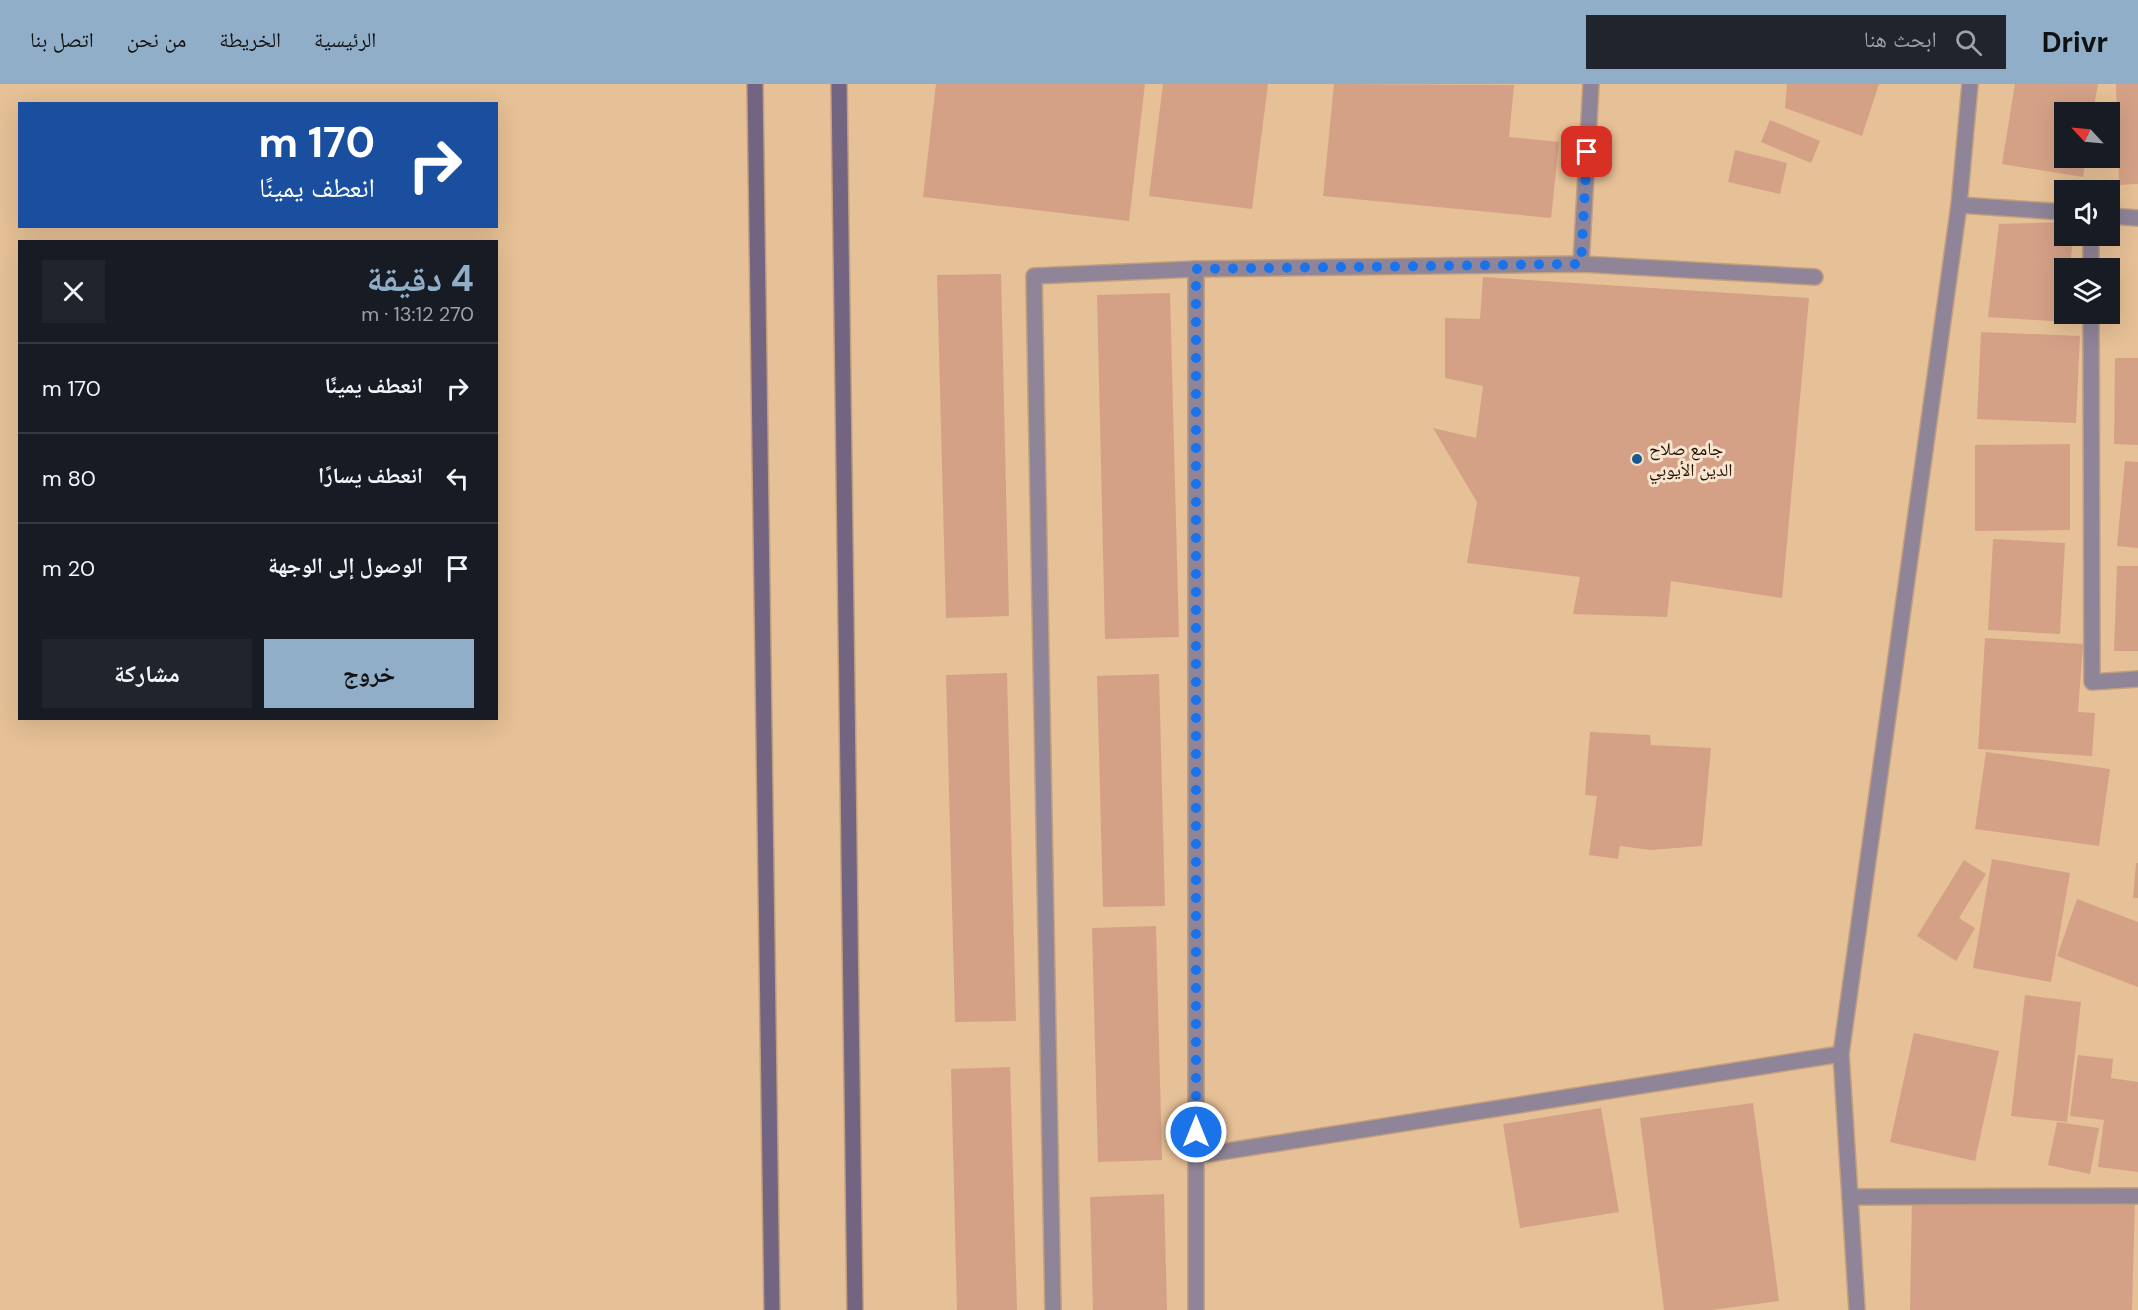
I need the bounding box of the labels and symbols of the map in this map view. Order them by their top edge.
north arrow [2054,102,2120,168]
pin [1561,126,1612,177]
place label: جامع صلاح الدين الأيوبي [1649,437,1733,485]
marker: جامع صلاح الدين الأيوبي [1630,452,1644,466]
position arrow [1164,1100,1228,1164]

